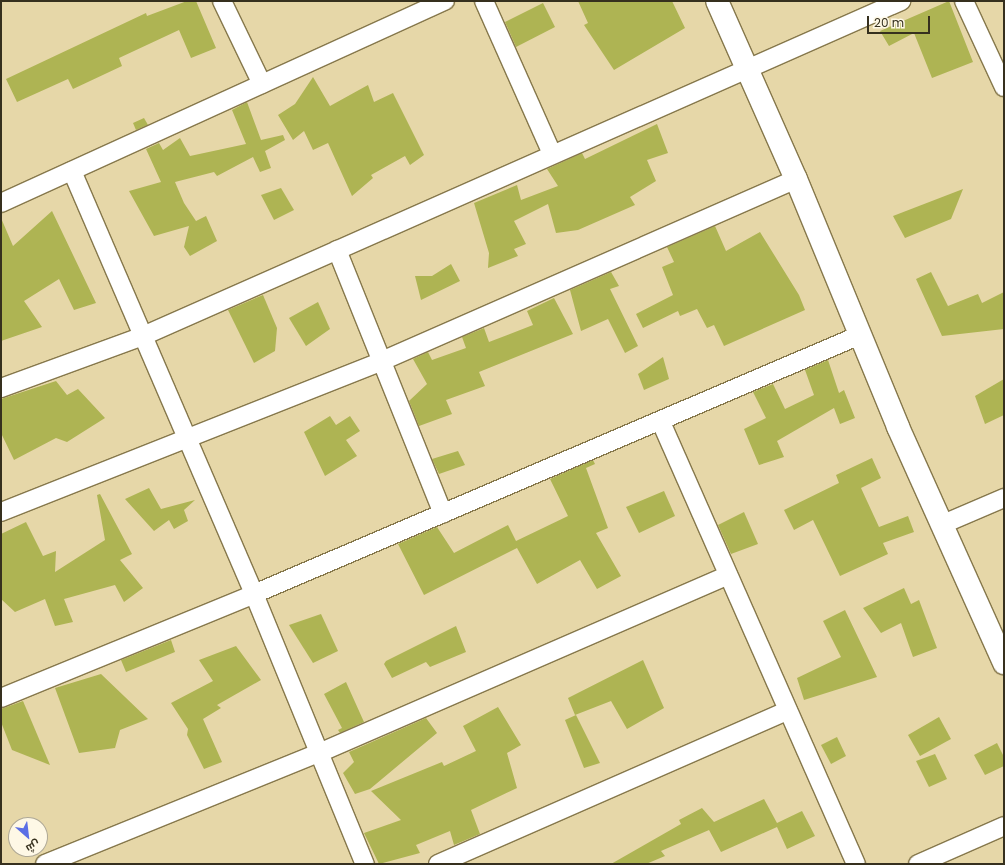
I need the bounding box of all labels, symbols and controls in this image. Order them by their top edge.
scale bar [869,8,932,34]
text: 20 m [874,14,904,31]
north arrow [8,817,48,857]
text: ش [23,836,43,857]

